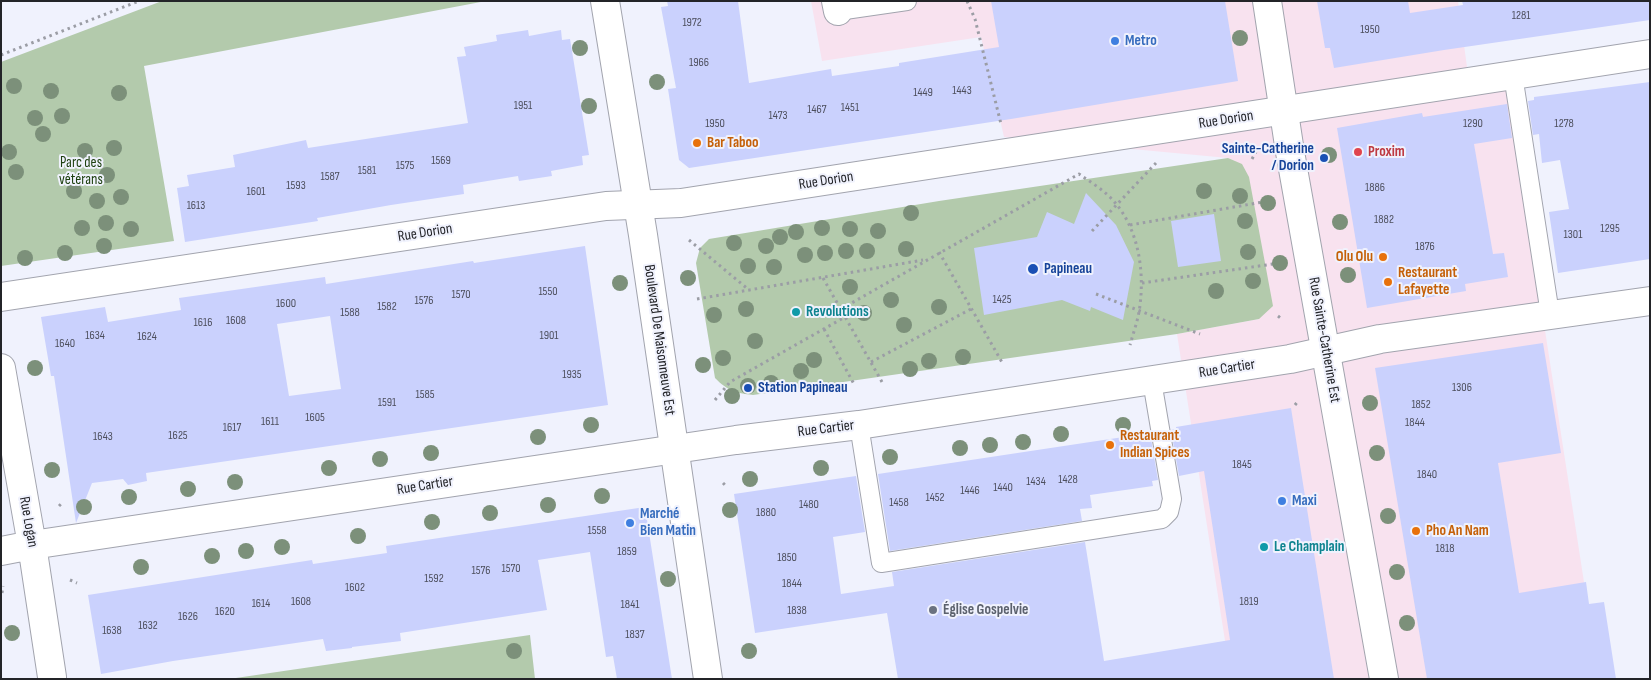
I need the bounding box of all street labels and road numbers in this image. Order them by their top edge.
street label: Rue Dorion [1197,107,1255,133]
street label: Rue Dorion [797,168,855,194]
street label: Rue Dorion [396,220,454,246]
street label: Boulevard De Maisonneuve Est [639,263,679,417]
street label: Rue Sainte-Catherine Est [1304,276,1344,404]
street label: Rue Cartier [1198,356,1256,382]
street label: Rue Cartier [797,417,855,441]
street label: Rue Cartier [396,473,454,499]
street label: Rue Logan [15,495,41,549]

